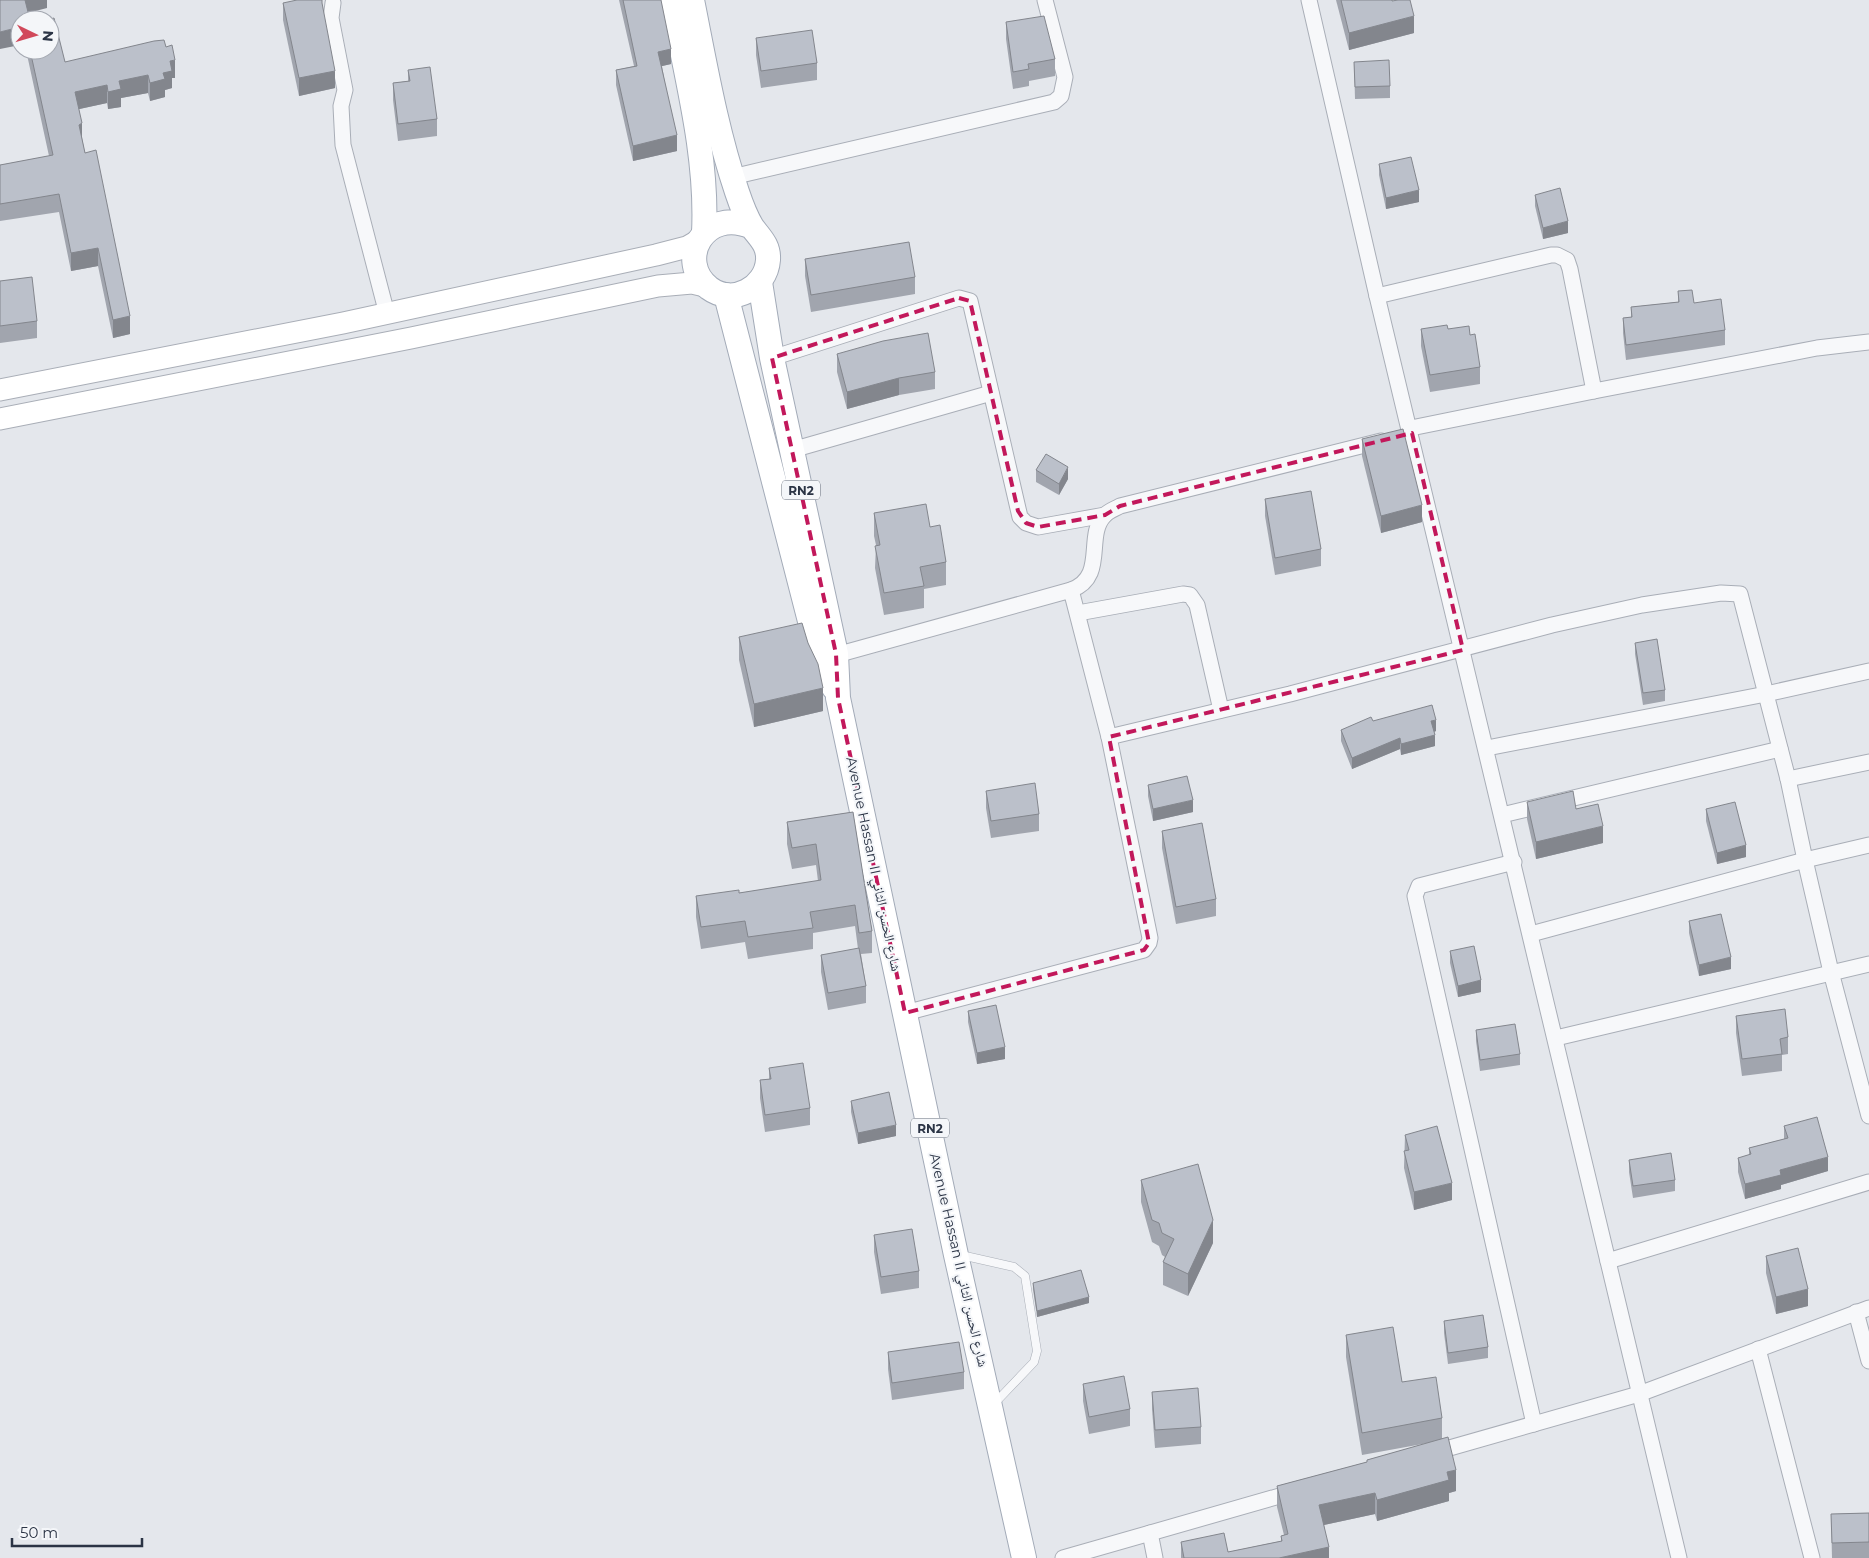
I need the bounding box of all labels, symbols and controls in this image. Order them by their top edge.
north arrow [10,10,60,60]
text: N [38,30,57,43]
road number: RN2 [782,480,820,500]
street label: Avenue Hassan II شارع الحسن الثاني [840,755,906,973]
road number: RN2 [911,1118,949,1138]
street label: Avenue Hassan II شارع الحسن الثاني [923,1151,992,1369]
scale bar [12,1516,142,1548]
text: 50 m [20,1523,58,1542]

